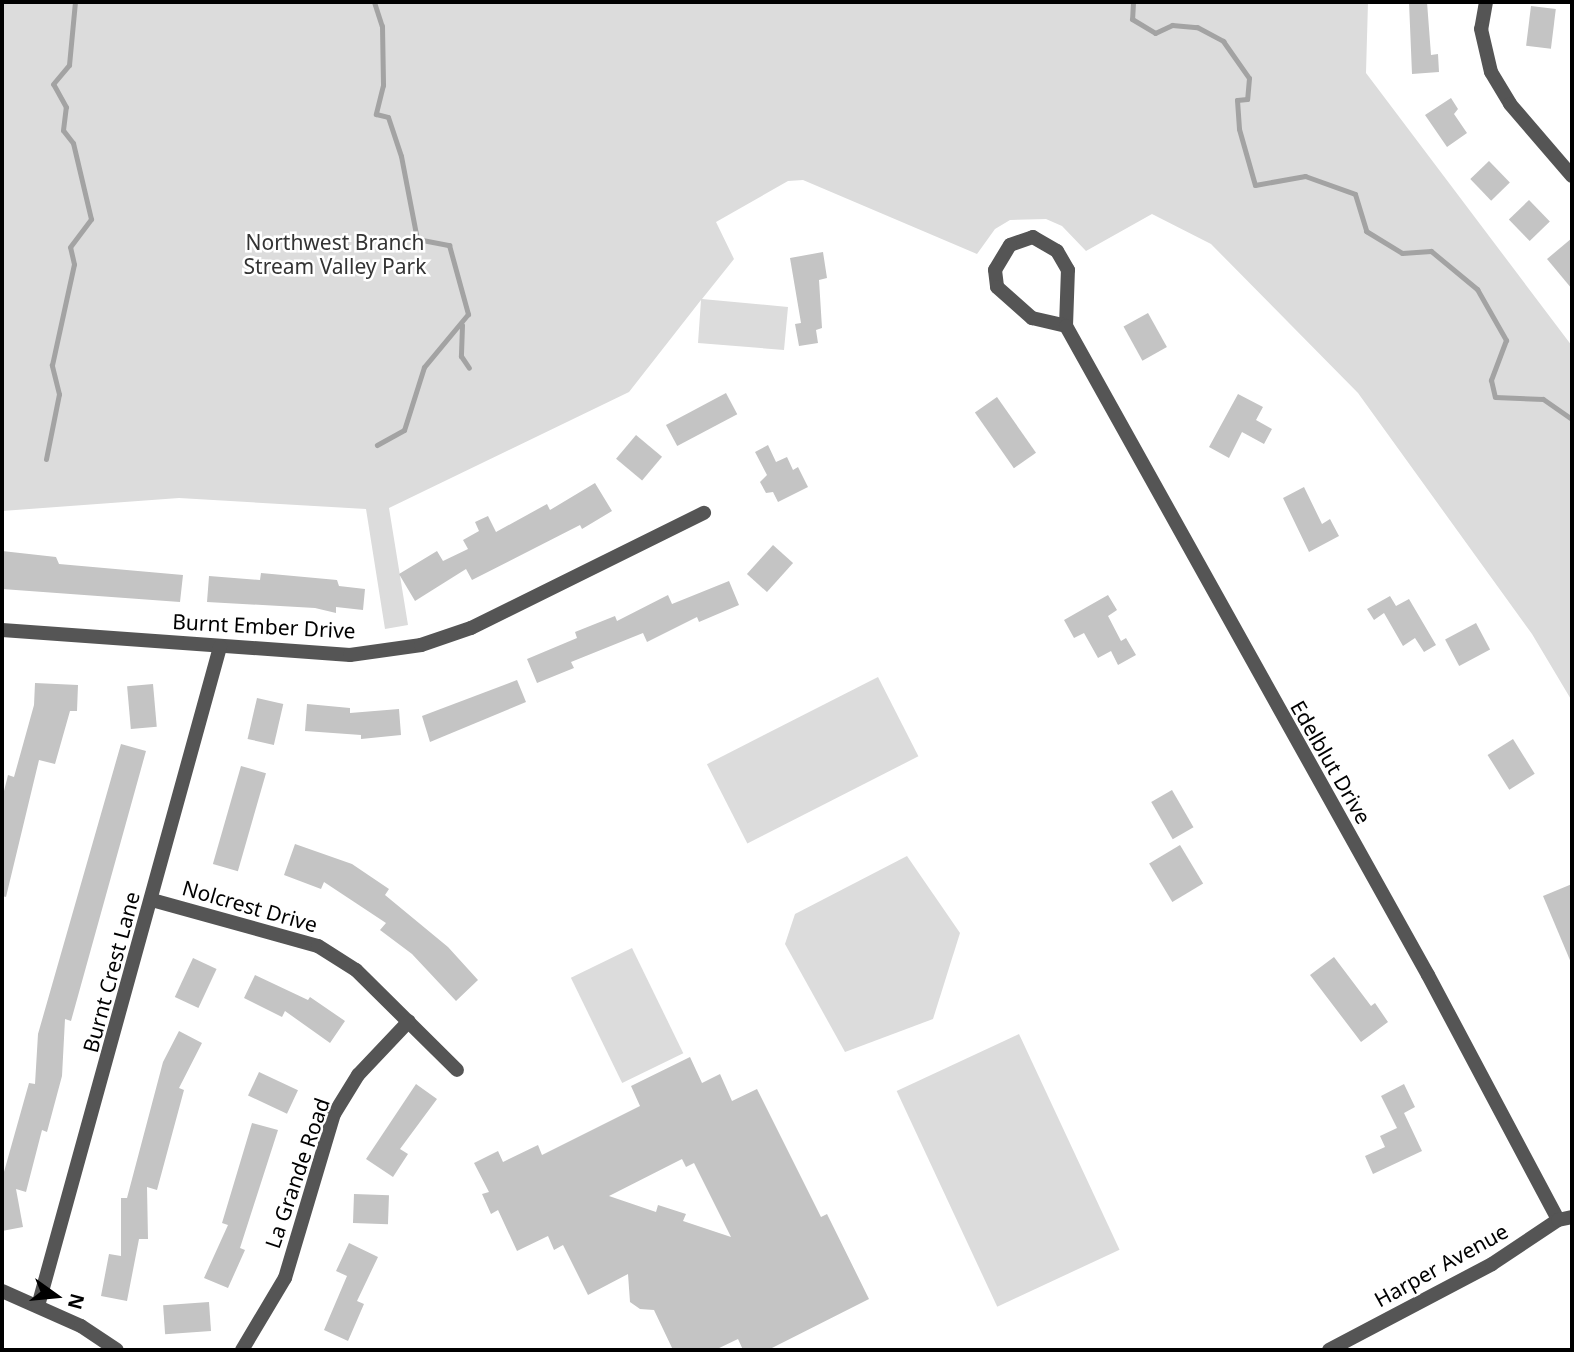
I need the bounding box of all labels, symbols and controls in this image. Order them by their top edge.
park label: Northwest Branch Stream Valley Park [244,229,426,279]
street label: Burnt Ember Drive [172,609,356,643]
street label: Edelblut Drive [1286,696,1376,828]
street label: Nolcrest Drive [180,875,320,937]
street label: Burnt Crest Lane [77,889,145,1055]
street label: La Grande Road [259,1095,335,1251]
street label: Harper Avenue [1370,1218,1512,1312]
north arrow [21,1261,91,1331]
text: N [62,1291,91,1312]

